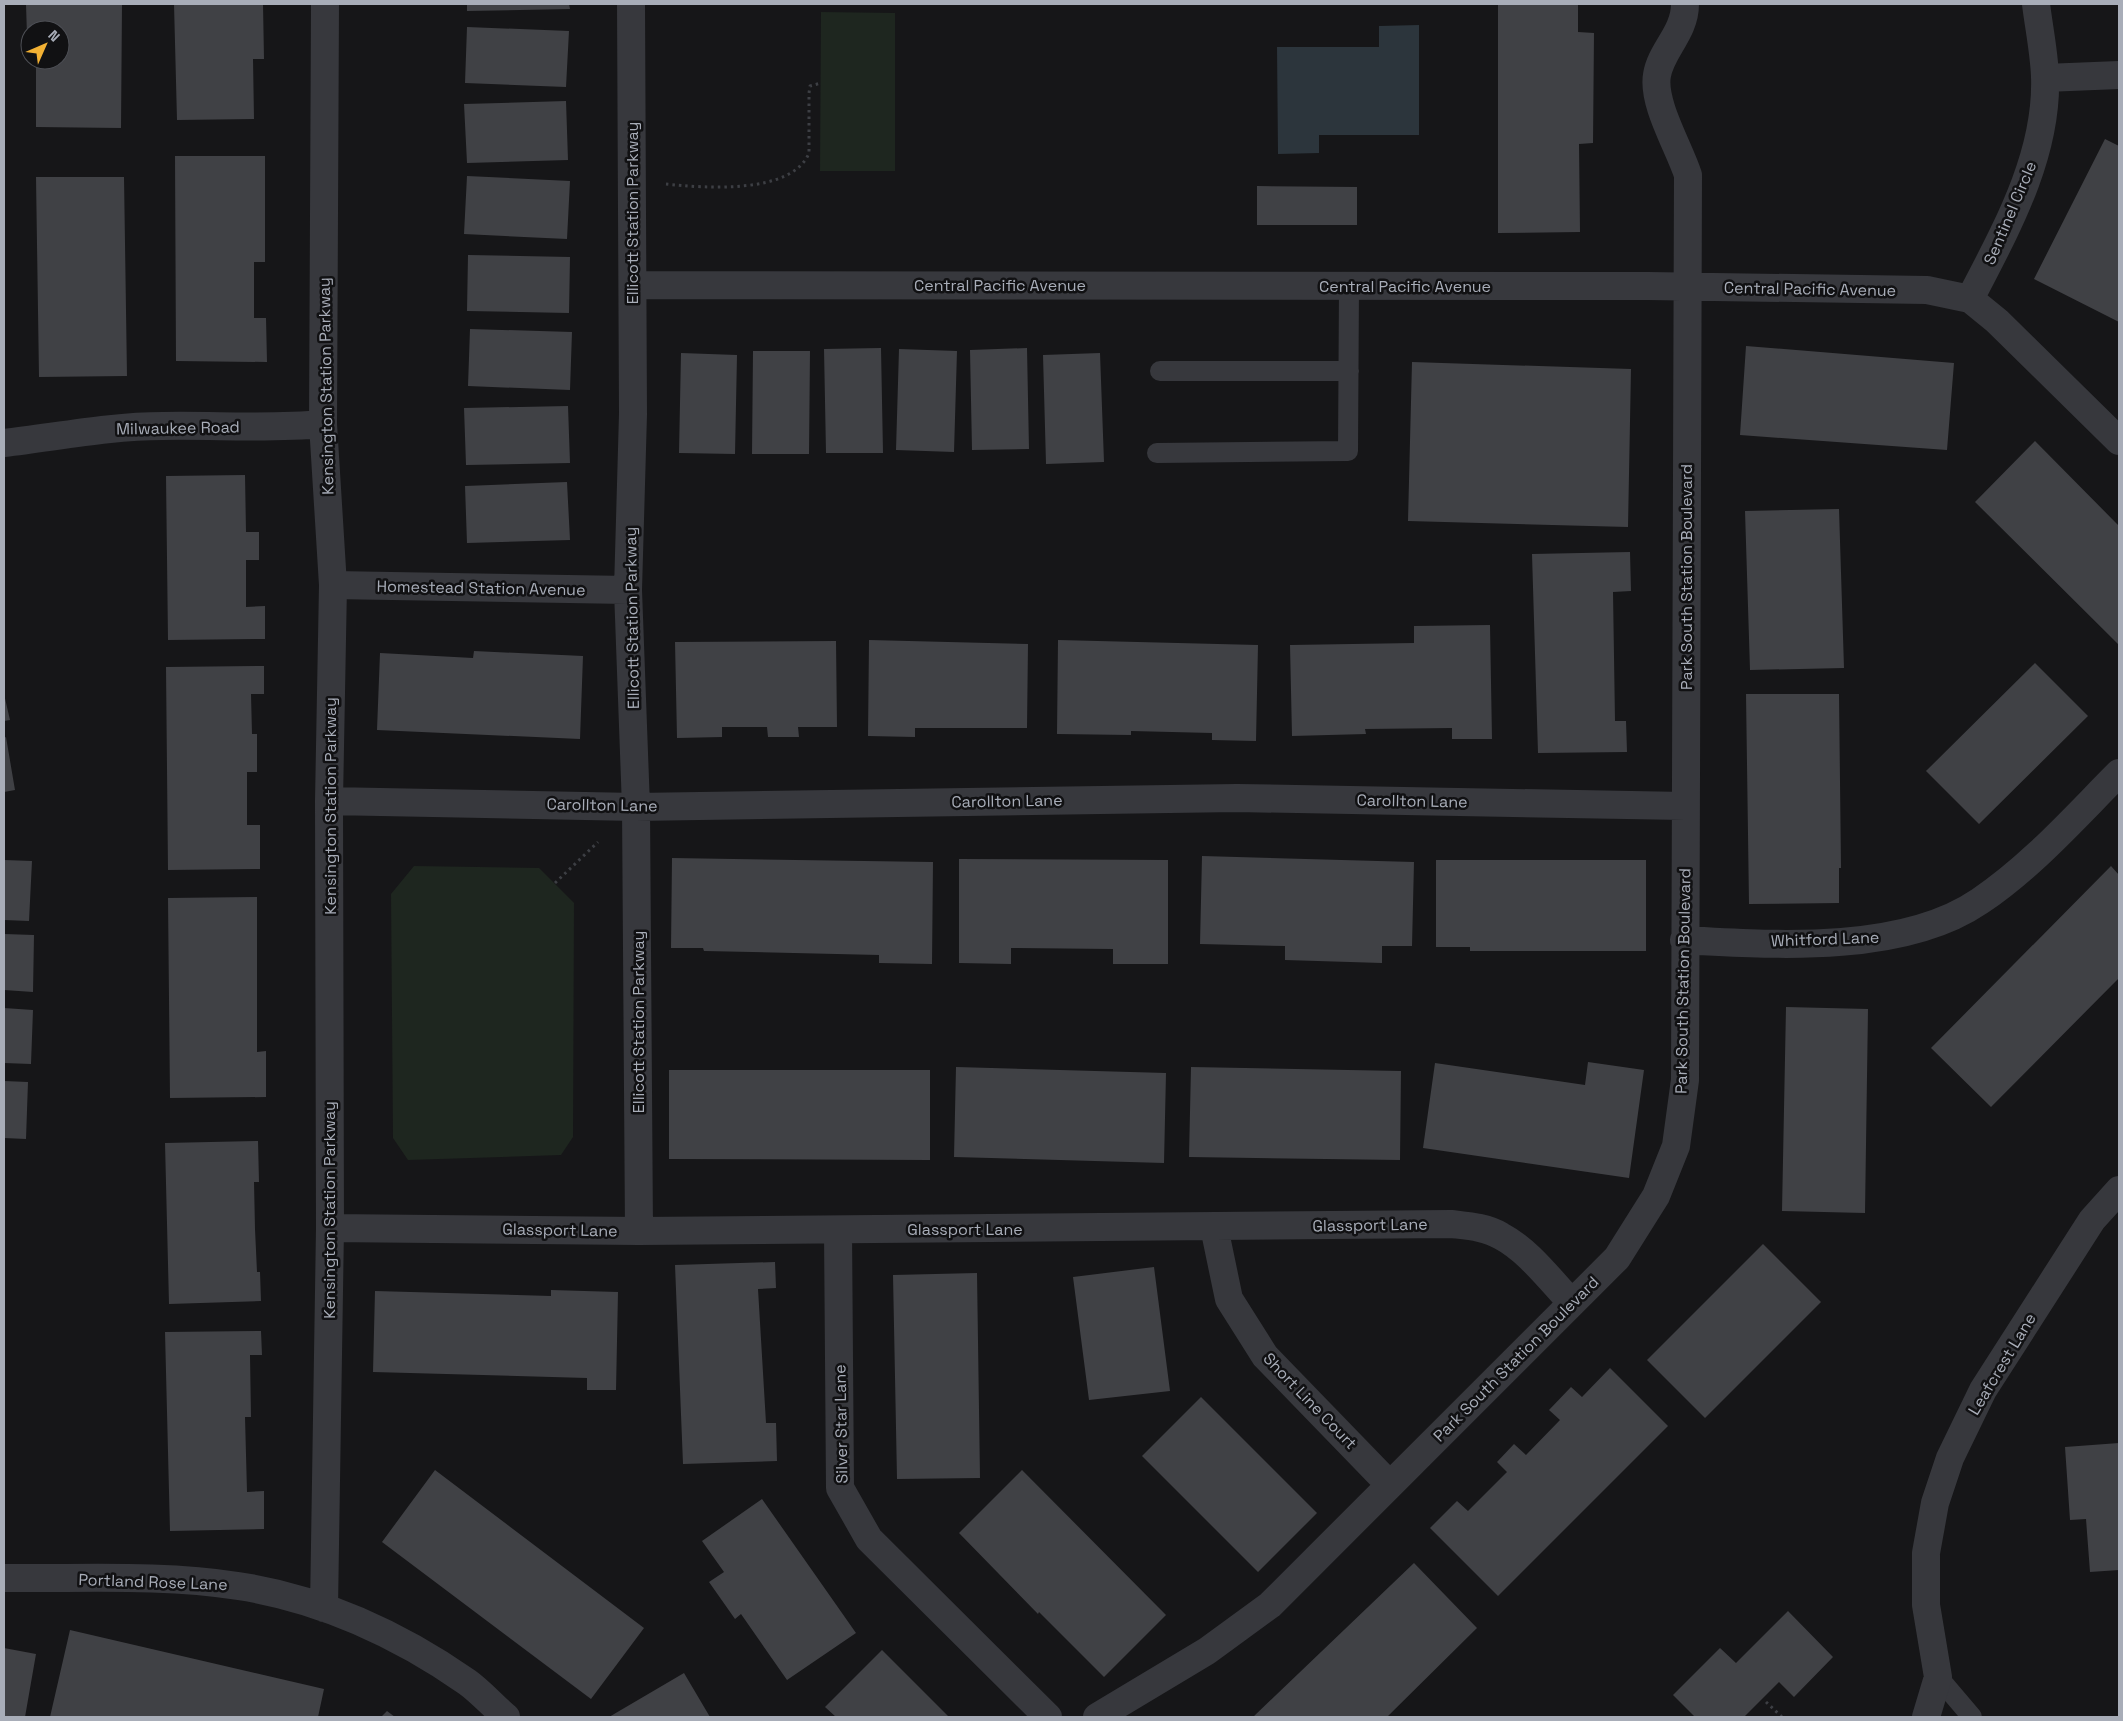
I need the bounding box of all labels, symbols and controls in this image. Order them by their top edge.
north arrow [20,20,70,70]
text: N [45,26,64,45]
street label: Ellicott Station Parkway [622,122,643,304]
street label: Sentinel Circle [1979,158,2041,268]
street label: Central Pacific Avenue [914,275,1086,296]
street label: Central Pacific Avenue [1319,276,1491,297]
street label: Kensington Station Parkway [314,277,338,495]
street label: Central Pacific Avenue [1724,277,1896,301]
street label: Milwaukee Road [116,416,240,440]
street label: Park South Station Boulevard [1676,464,1697,690]
street label: Ellicott Station Parkway [620,527,644,709]
street label: Homestead Station Avenue [376,576,586,600]
street label: Kensington Station Parkway [320,697,341,915]
street label: Carollton Lane [951,790,1063,812]
street label: Carollton Lane [1356,790,1468,812]
street label: Carollton Lane [546,794,658,816]
street label: Park South Station Boulevard [1671,868,1695,1094]
street label: Whitford Lane [1770,927,1880,951]
street label: Ellicott Station Parkway [628,931,649,1113]
street label: Kensington Station Parkway [319,1101,340,1319]
street label: Glassport Lane [1312,1213,1428,1237]
street label: Glassport Lane [502,1218,618,1242]
street label: Glassport Lane [907,1219,1023,1240]
street label: Park South Station Boulevard [1429,1272,1603,1446]
street label: Leafcrest Lane [1963,1309,2041,1419]
street label: Short Line Court [1259,1348,1361,1454]
street label: Silver Star Lane [829,1364,853,1484]
street label: Portland Rose Lane [78,1569,228,1595]

